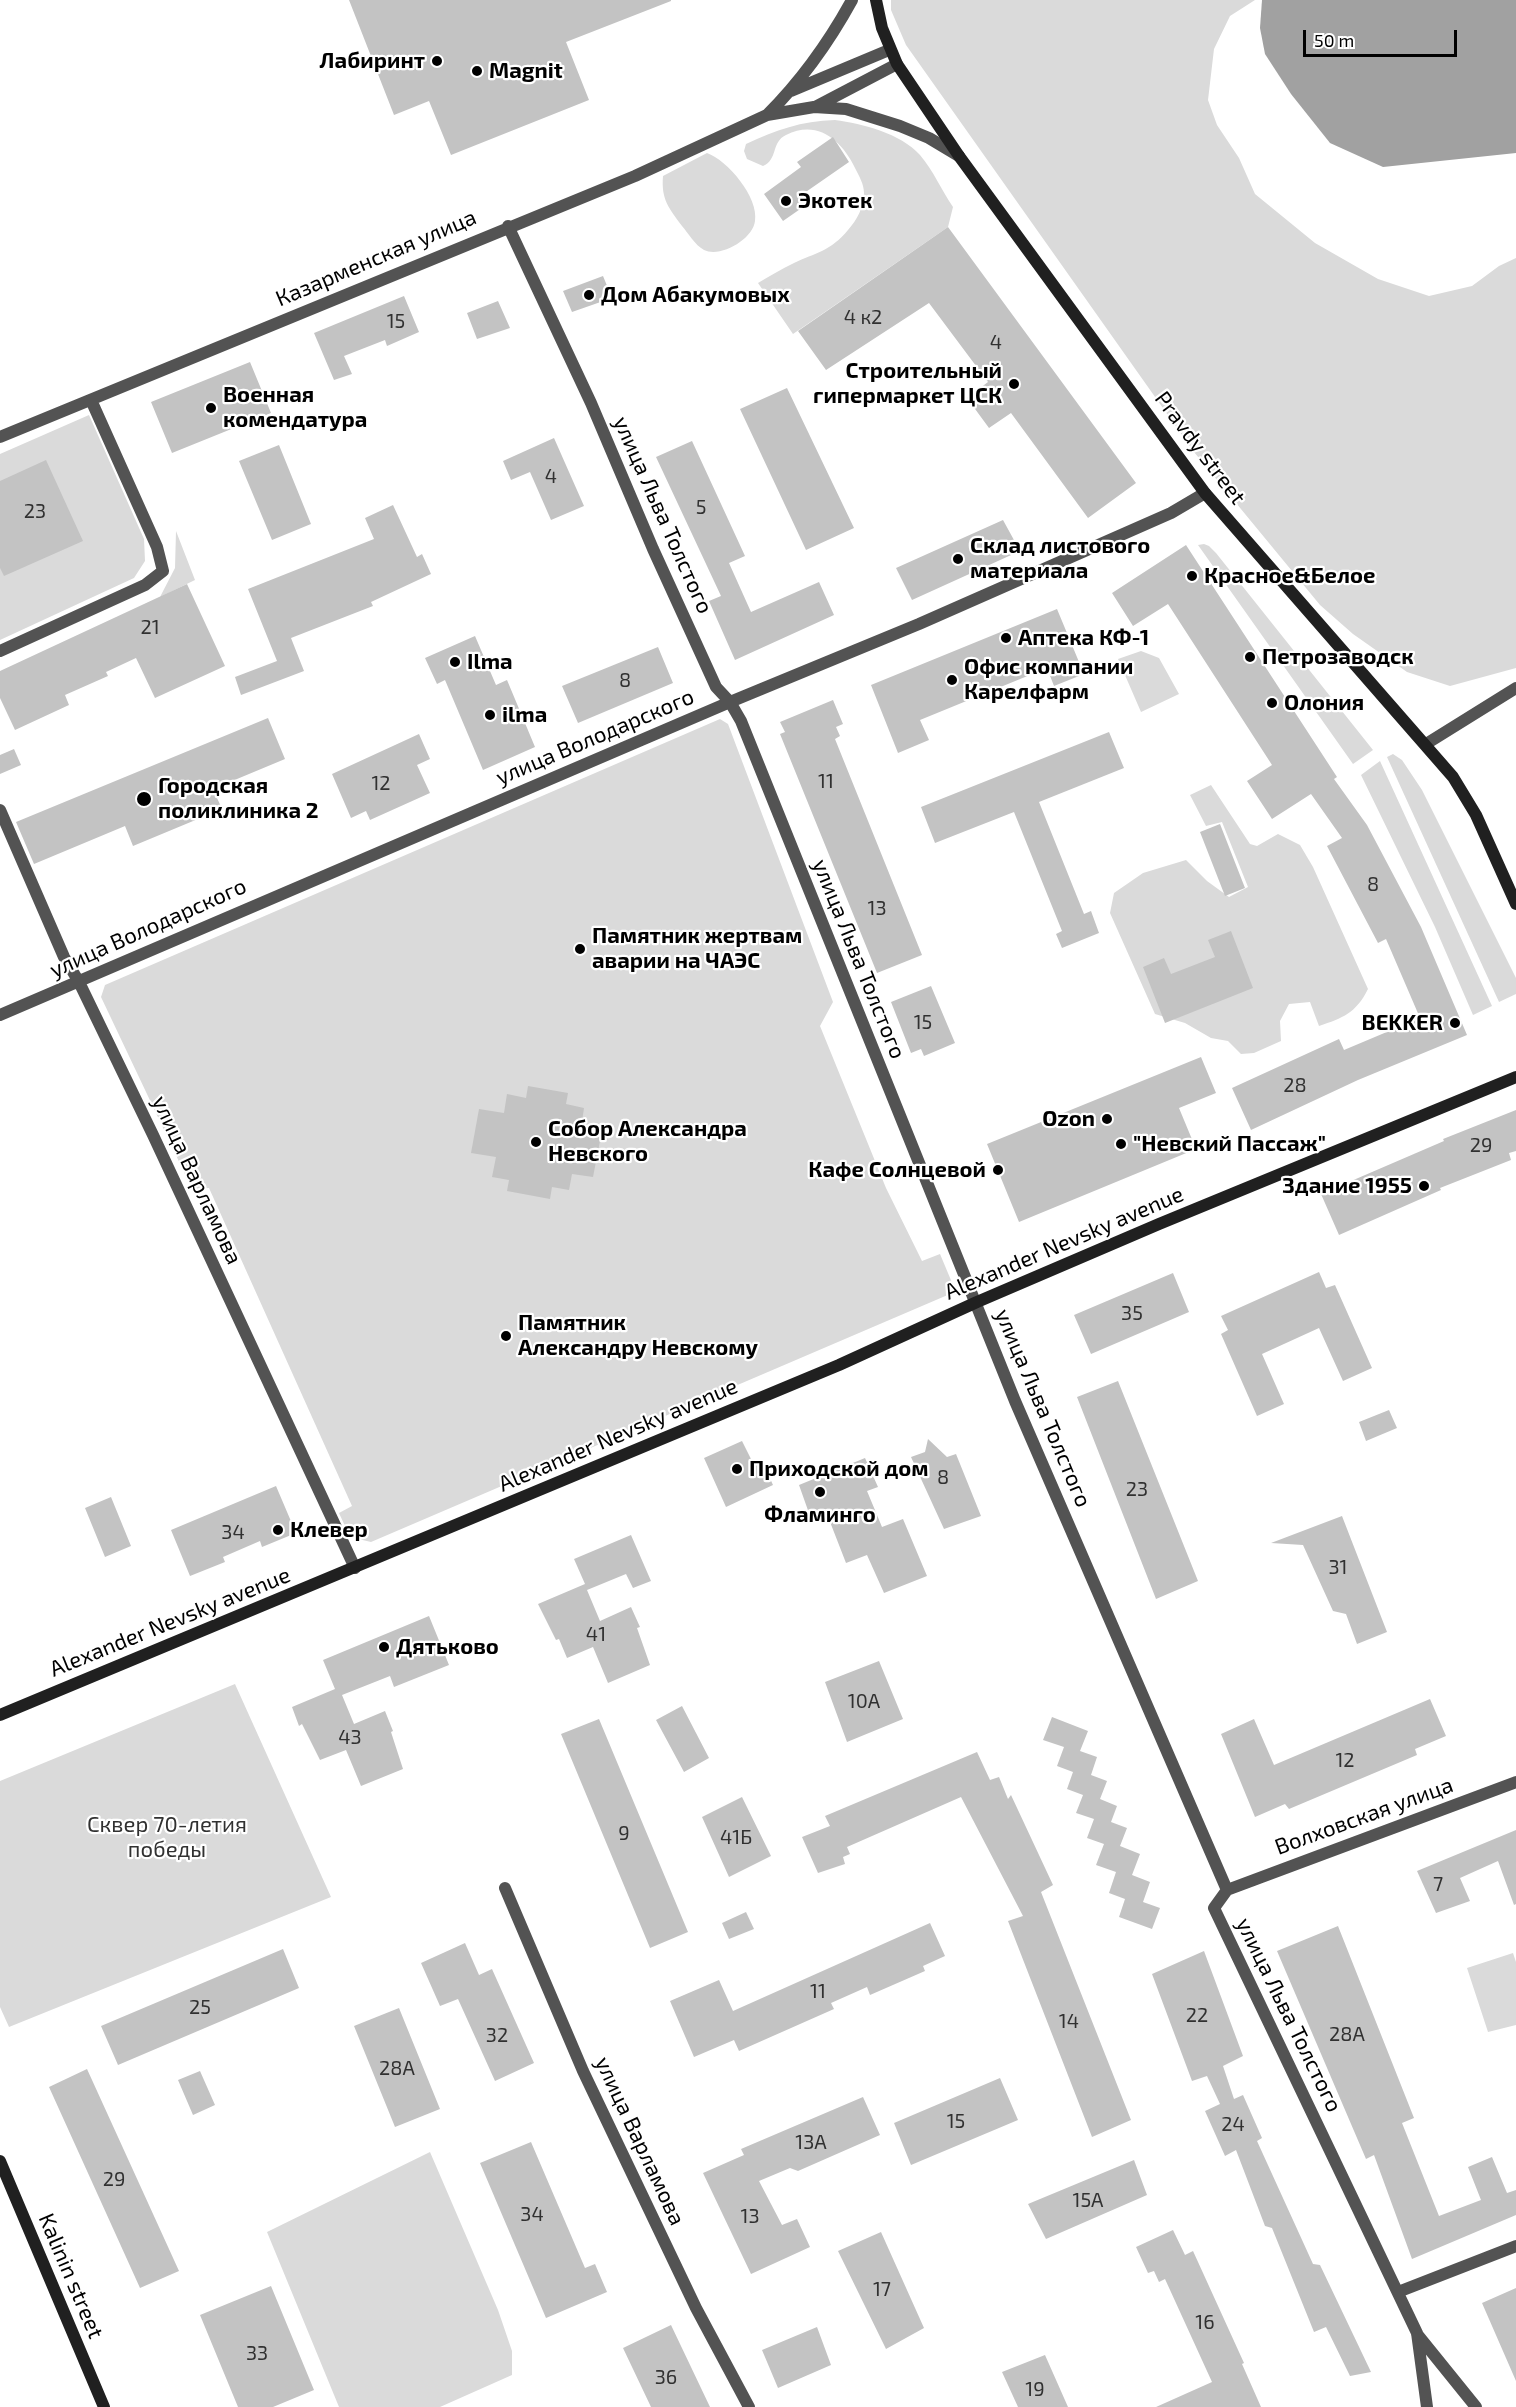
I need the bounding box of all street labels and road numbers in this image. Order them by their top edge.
street label: Казарменская улица [272,204,480,312]
street label: Pravdy street [1149,386,1251,510]
street label: улица Льва Толстого [608,412,718,618]
street label: улица Володарского [492,683,698,791]
street label: улица Льва Толстого [807,855,911,1063]
street label: улица Володарского [46,873,250,983]
street label: улица Варламова [146,1092,248,1268]
street label: Alexander Nevsky avenue [941,1181,1187,1305]
street label: улица Льва Толстого [989,1305,1097,1511]
street label: Alexander Nevsky avenue [495,1373,741,1497]
street label: Alexander Nevsky avenue [46,1562,294,1682]
street label: Волховская улица [1271,1772,1457,1860]
street label: улица Льва Толстого [1230,1914,1348,2116]
street label: улица Варламова [589,2053,691,2229]
street label: Kalinin street [33,2210,109,2342]

